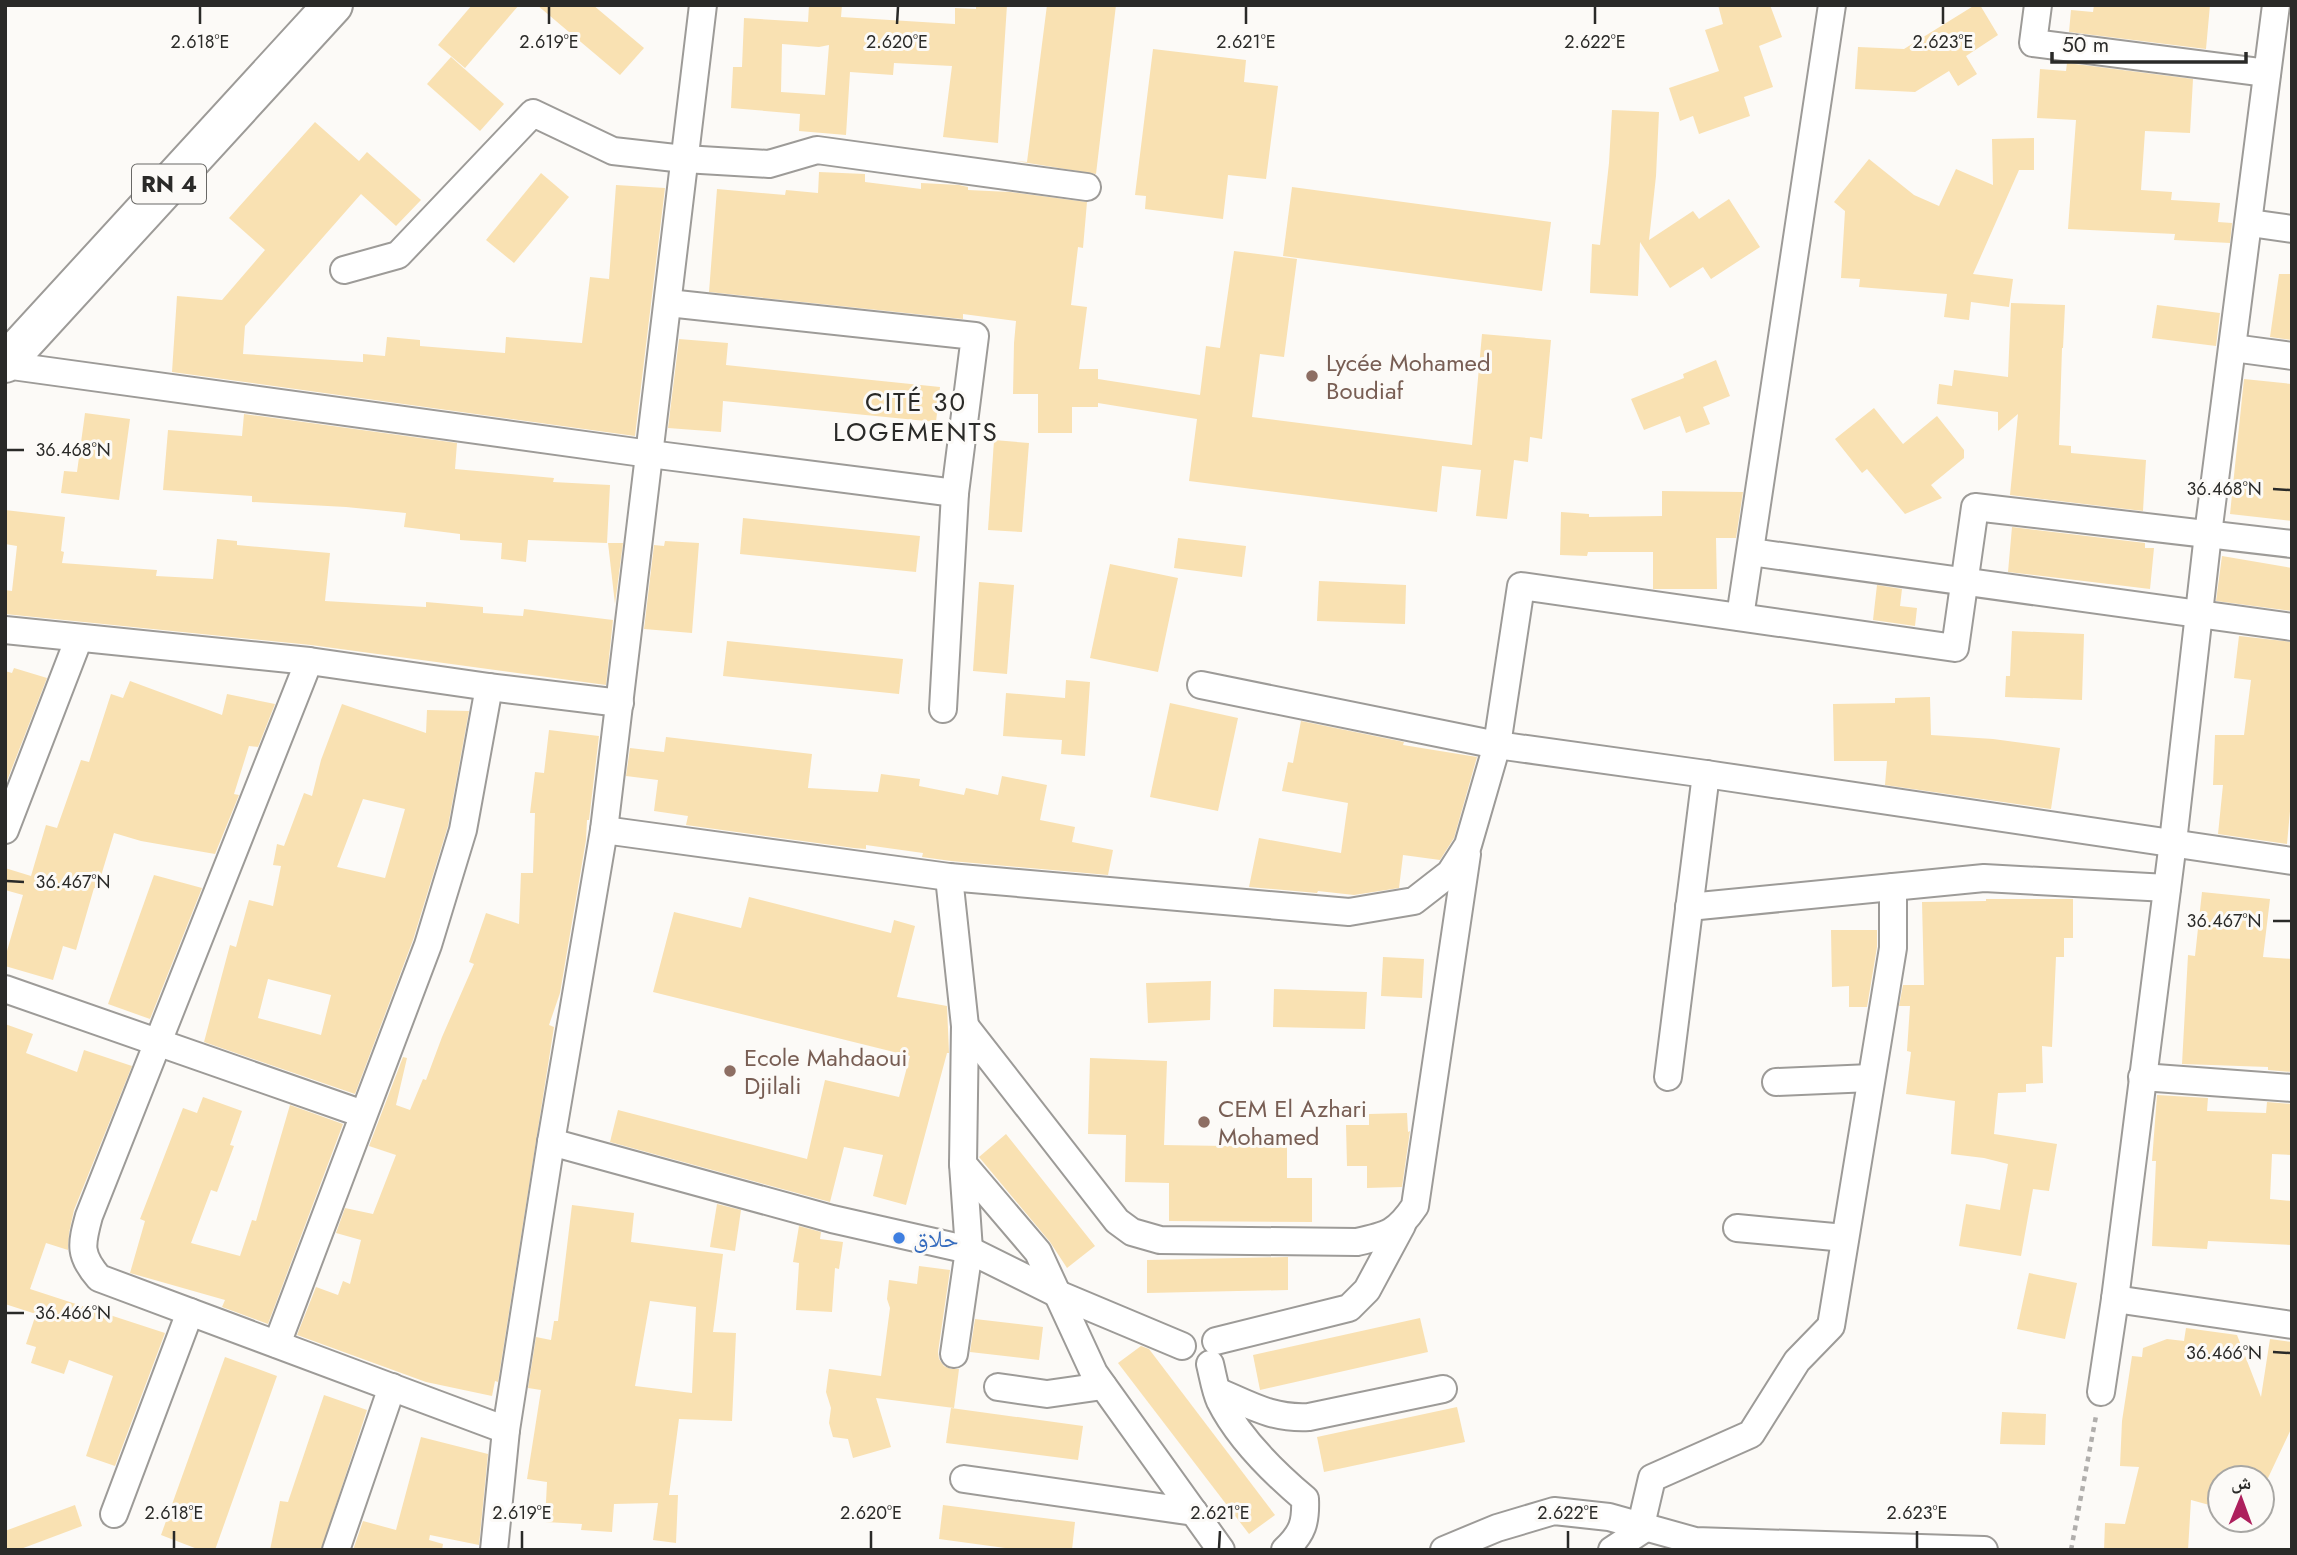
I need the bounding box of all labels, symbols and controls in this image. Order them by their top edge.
scale bar [2052,21,2246,65]
text: 2.618°E [171,29,229,55]
text: 2.619°E [519,29,579,55]
text: 2.620°E [866,29,928,55]
text: 2.621°E [1216,29,1276,55]
text: 2.622°E [1564,29,1626,55]
text: 2.623°E [1913,29,1973,55]
text: 50 m [2062,30,2109,60]
road number: RN 4 [132,164,206,204]
place label: Lycée Mohamed Boudiaf [1326,345,1491,408]
marker: Lycée Mohamed Boudiaf [1304,368,1320,384]
district label: CITÉ 30 LOGEMENTS [833,383,999,451]
text: 36.468°N [35,437,111,463]
text: 36.468°N [2186,476,2262,502]
text: 36.467°N [36,869,110,895]
text: 36.467°N [2187,908,2261,934]
place label: Ecole Mahdaoui Djilali [744,1040,908,1103]
marker: Ecole Mahdaoui Djilali [722,1063,738,1079]
place label: CEM El Azhari Mohamed [1218,1091,1367,1154]
marker: CEM El Azhari Mohamed [1196,1114,1212,1130]
place label: حلاق [913,1221,958,1256]
marker: حلاق [891,1230,907,1246]
text: 36.466°N [35,1300,111,1326]
text: 36.466°N [2186,1340,2262,1366]
north arrow [2206,1464,2276,1534]
text: ش [2231,1469,2252,1496]
text: 2.618°E [145,1500,203,1526]
text: 2.619°E [492,1500,552,1526]
text: 2.620°E [840,1500,902,1526]
text: 2.621°E [1190,1500,1250,1526]
text: 2.622°E [1537,1500,1599,1526]
text: 2.623°E [1887,1500,1947,1526]

